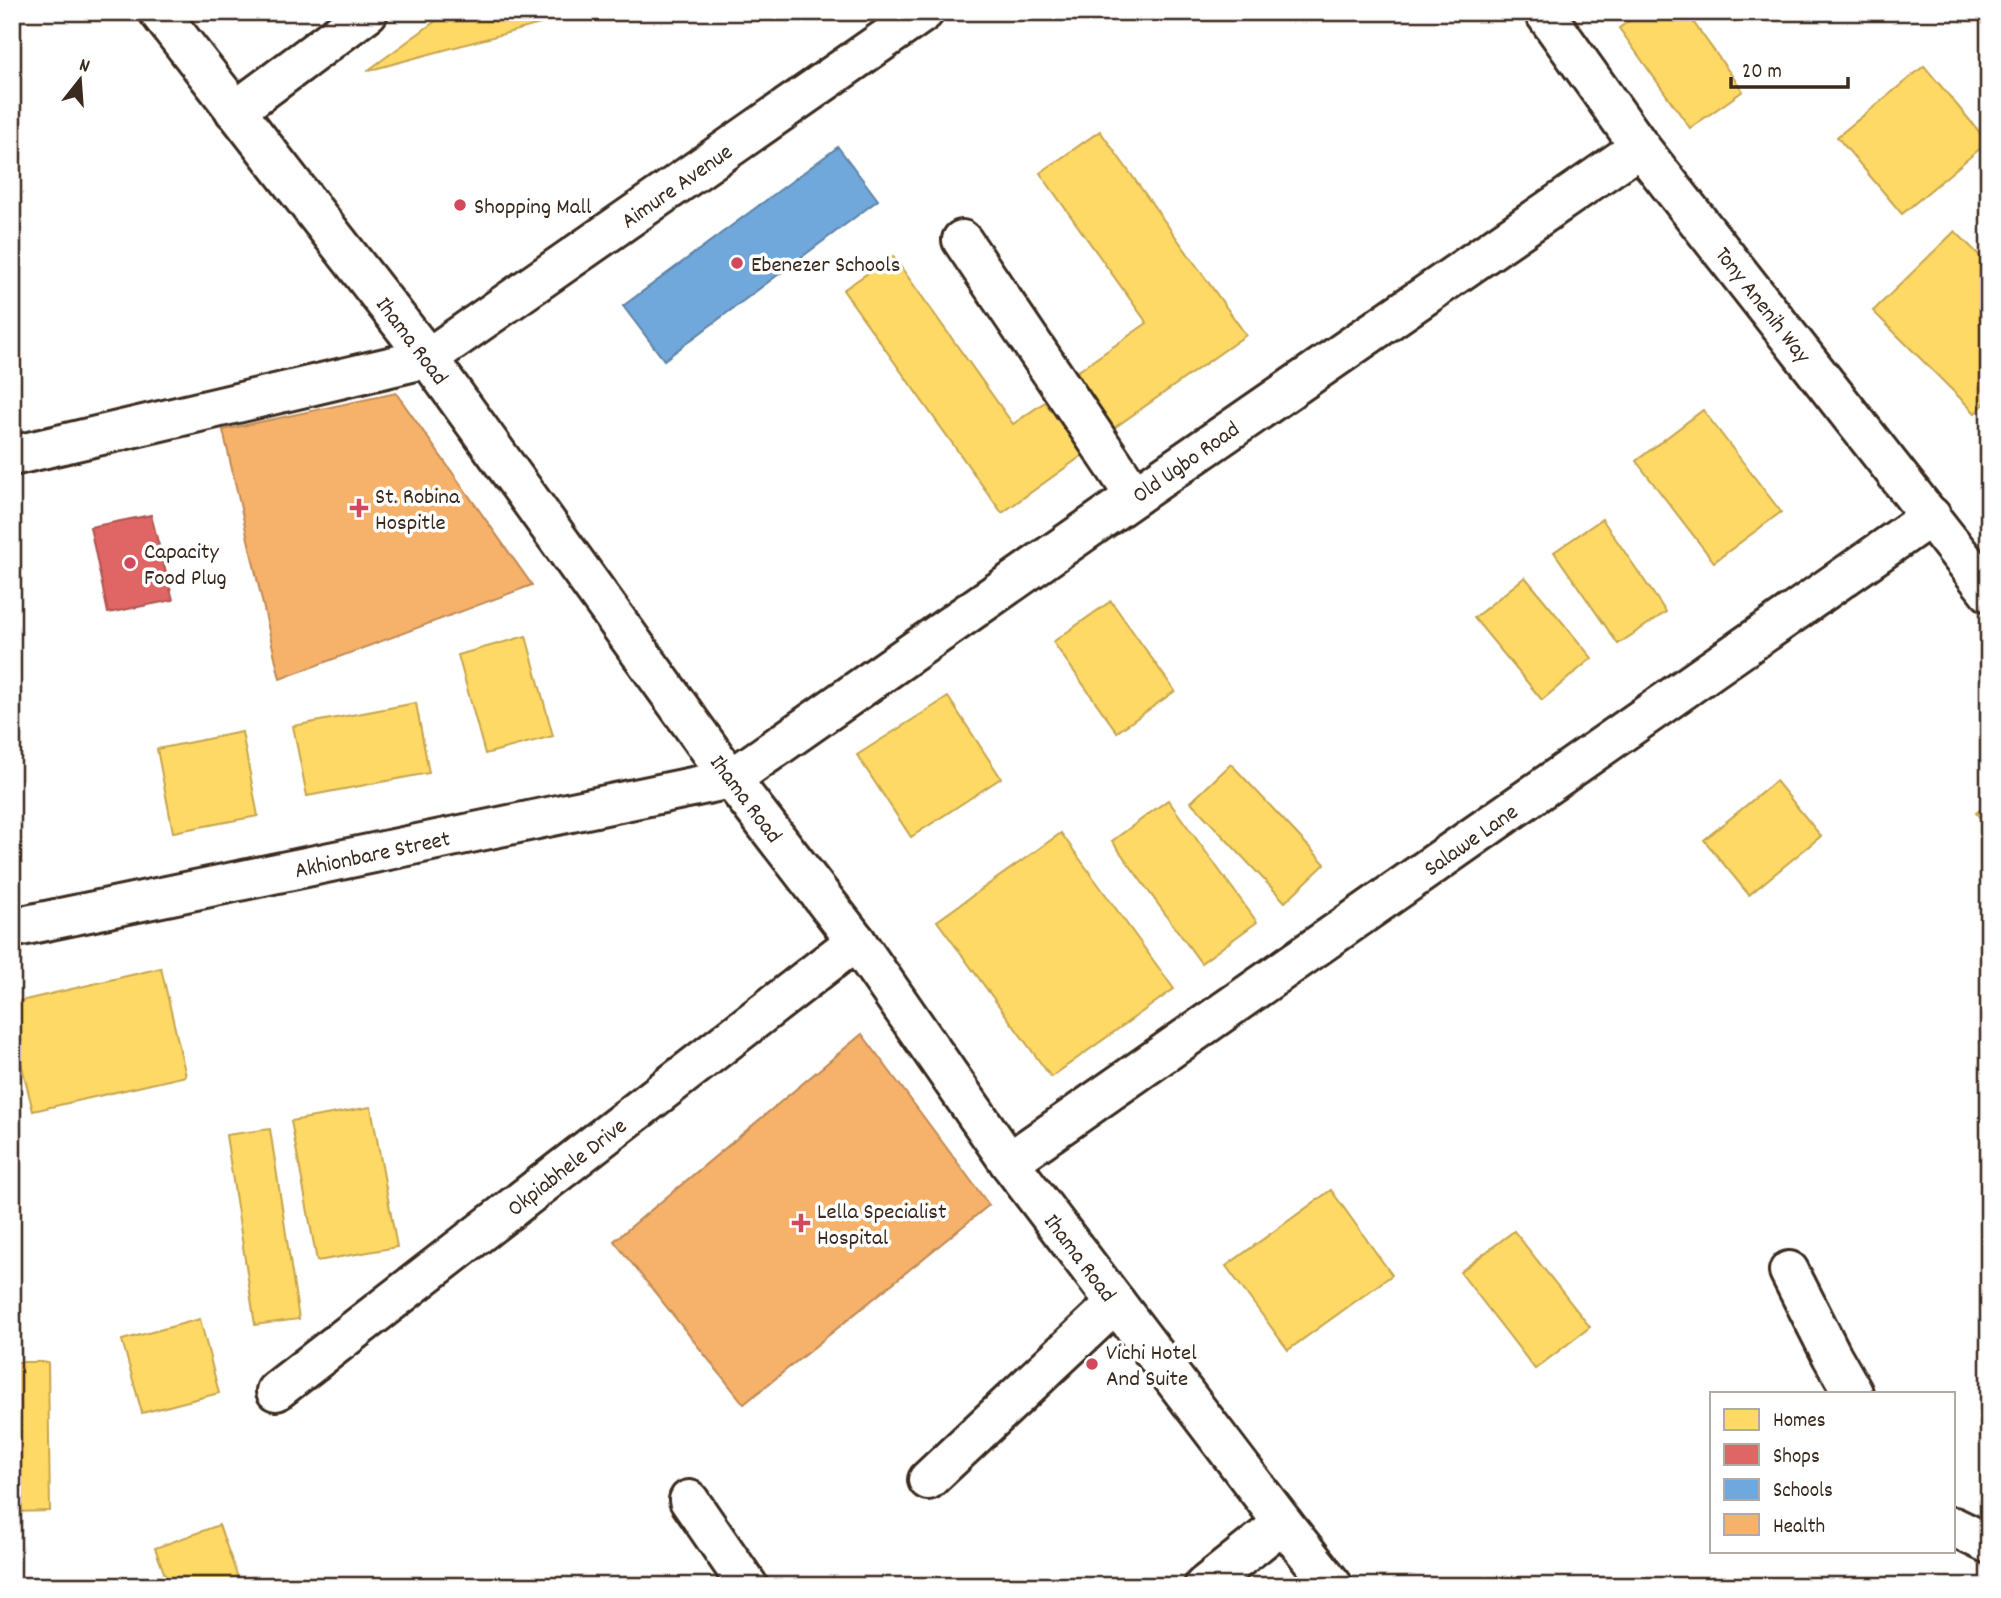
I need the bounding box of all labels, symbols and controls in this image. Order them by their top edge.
north arrow [46,46,116,116]
scale bar [1731,46,1849,90]
text: N [76,53,92,81]
text: 20 m [1742,58,1782,88]
street label: Aimure Avenue [616,137,740,238]
place label: Shopping Mall [474,192,592,225]
marker: Shopping Mall [452,197,468,213]
street label: Tony Anenih Way [1705,241,1818,372]
place label: Ebenezer Schools [751,250,900,283]
marker: Ebenezer Schools [729,255,745,271]
street label: Ihama Road [366,291,454,393]
street label: Old Ugbo Road [1127,415,1247,513]
place label: St. Robina Hospitle [375,482,461,541]
marker: St. Robina Hospitle [349,498,369,518]
place label: Capacity Food Plug [144,537,227,596]
marker: Capacity Food Plug [122,555,138,571]
street label: Ihama Road [700,749,788,851]
street label: Salawe Lane [1418,797,1526,886]
street label: Akhionbare Street [292,824,454,889]
street label: Okpiabhele Drive [501,1111,635,1226]
place label: Lella Specialist Hospital [817,1197,947,1256]
street label: Ihama Road [1034,1208,1122,1310]
marker: Lella Specialist Hospital [791,1213,811,1233]
place label: Vichi Hotel And Suite [1106,1338,1197,1397]
marker: Vichi Hotel And Suite [1084,1356,1100,1372]
legend [1710,1392,1955,1552]
text: Homes [1773,1407,1826,1437]
text: Shops [1773,1443,1820,1473]
text: Schools [1773,1477,1833,1507]
text: Health [1773,1513,1825,1543]

